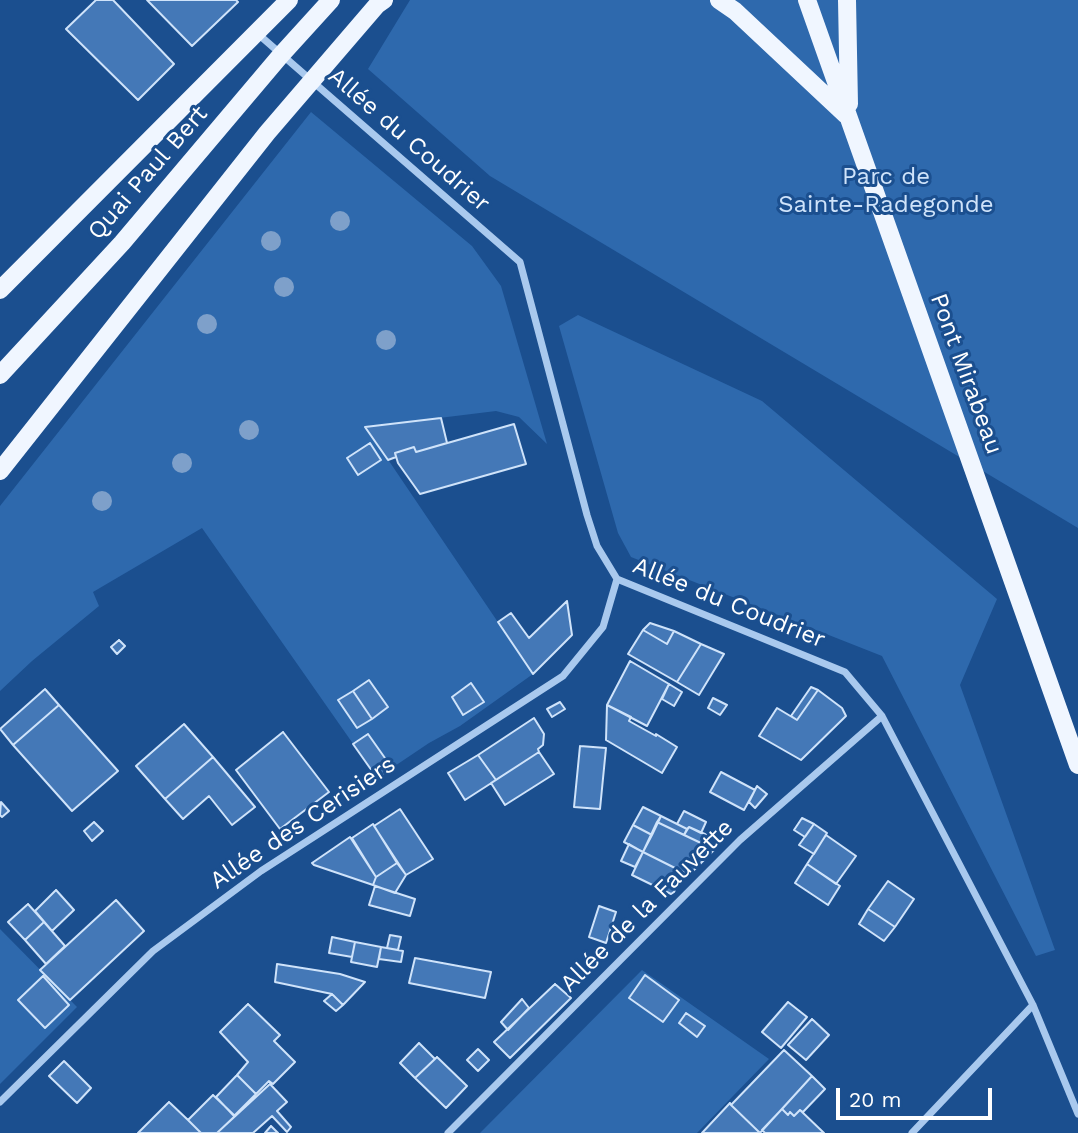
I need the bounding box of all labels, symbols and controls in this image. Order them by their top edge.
street label: Allée du Coudrier [322,62,496,218]
street label: Quai Paul Bert [82,100,214,246]
park label: Parc de Sainte-Radegonde [778,163,994,219]
street label: Pont Mirabeau [924,290,1008,458]
street label: Allée du Coudrier [629,551,829,655]
street label: Allée des Cerisiers [205,750,401,896]
street label: Allée de la Fauvette [555,814,739,998]
scale bar [840,1074,996,1118]
text: 20 m [849,1087,901,1112]

